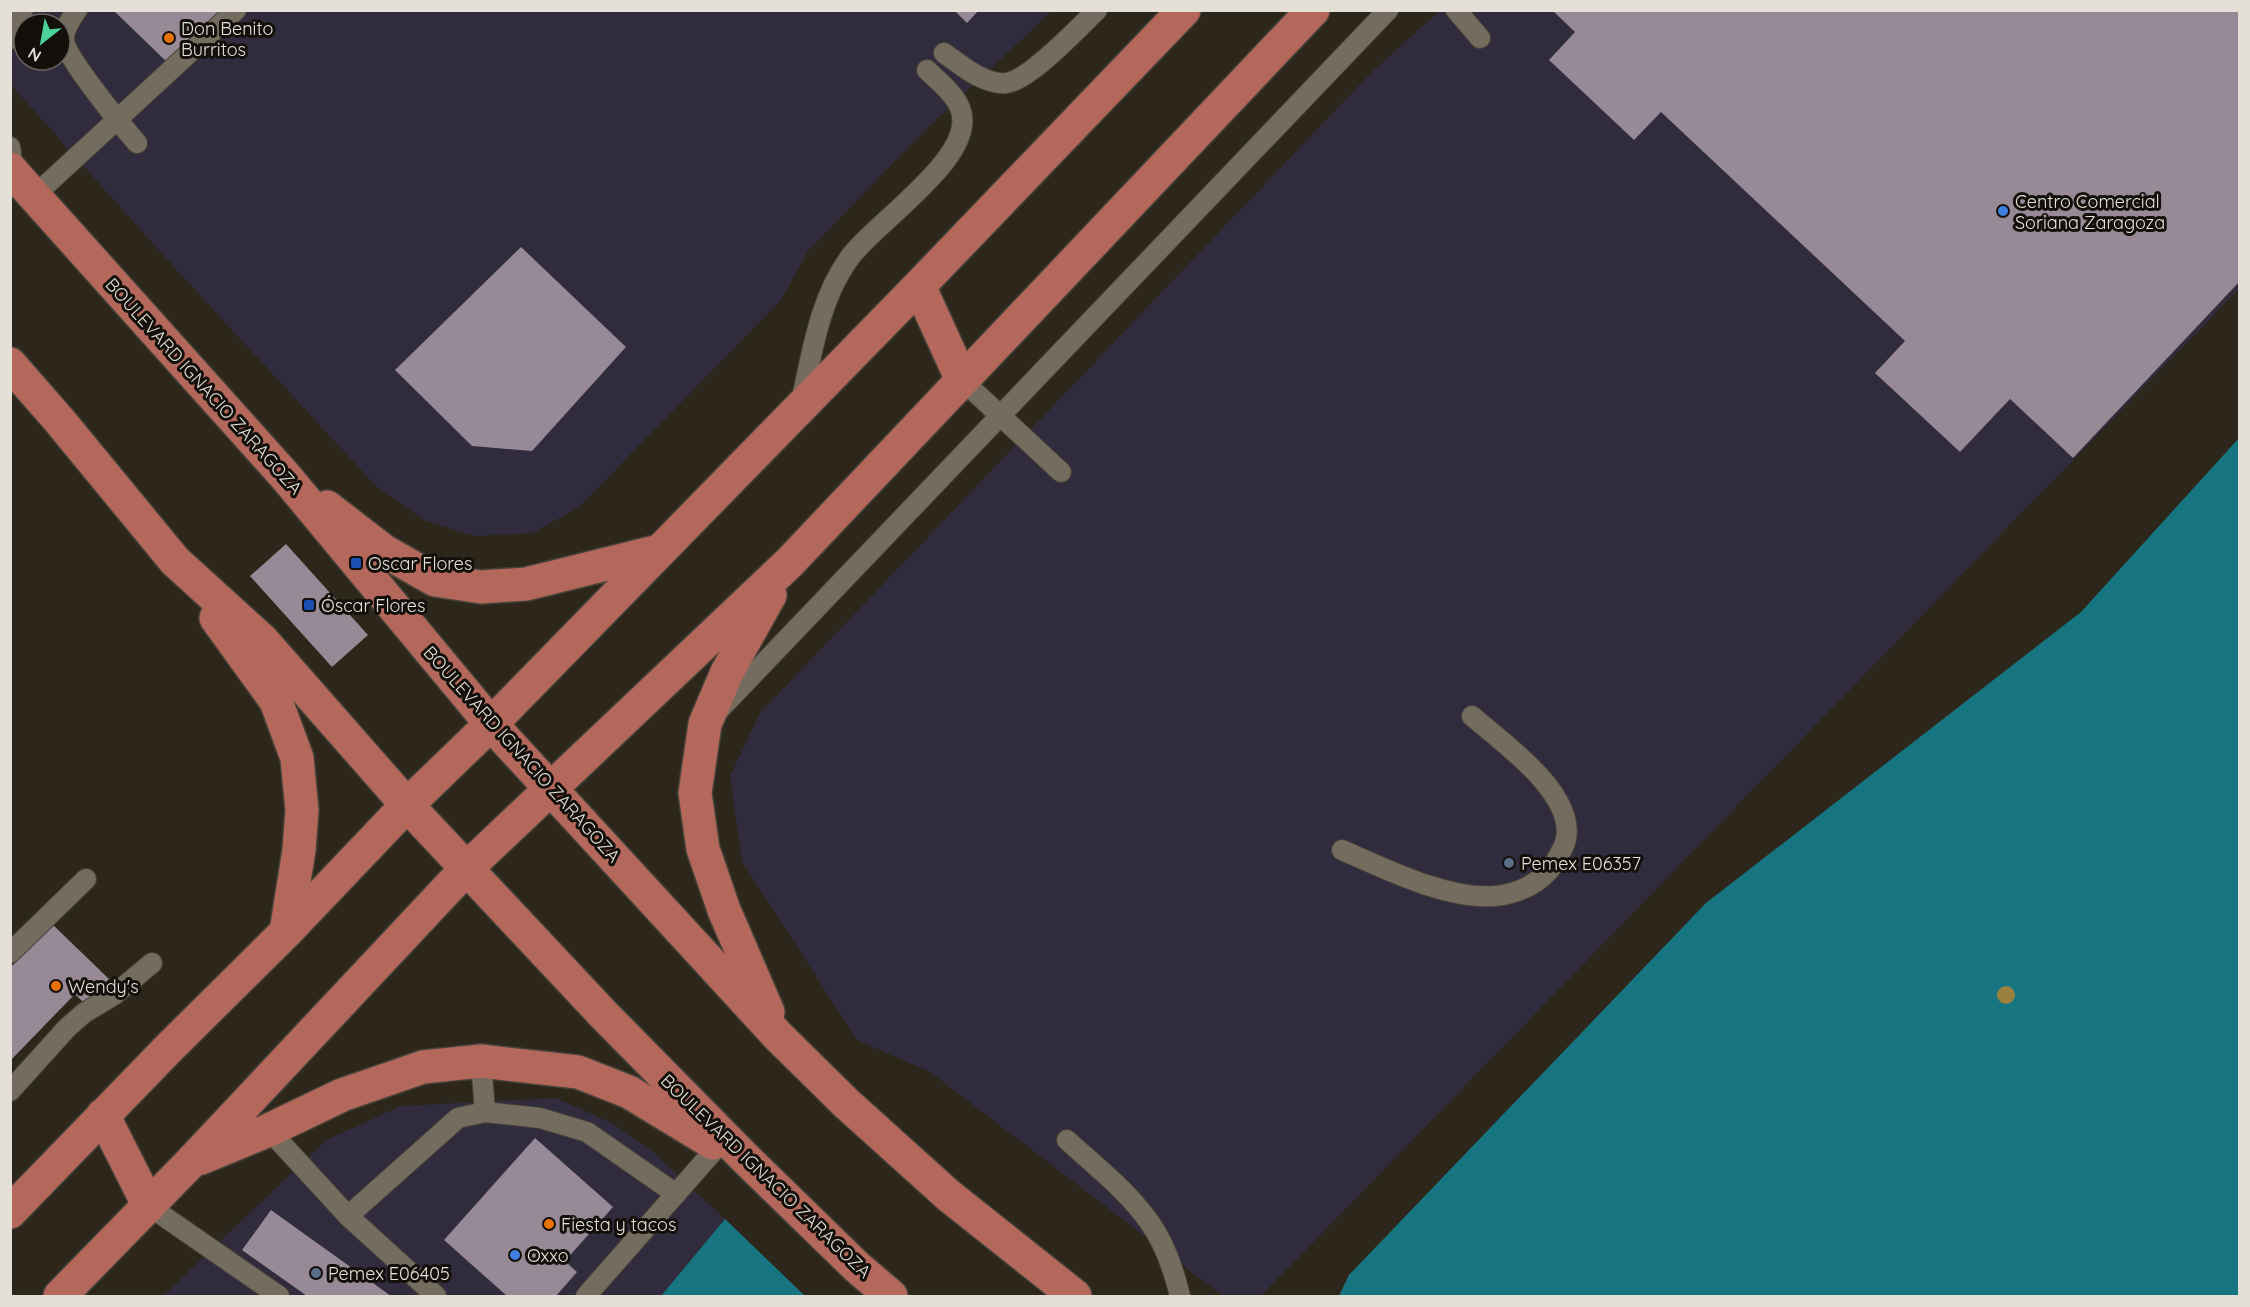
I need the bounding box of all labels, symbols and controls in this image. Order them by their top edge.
north arrow [12,12,72,72]
place label: Don Benito Burritos [181,17,273,61]
marker: Don Benito Burritos [162,31,176,45]
text: N [24,43,44,66]
place label: Centro Comercial Soriana Zaragoza [2015,190,2165,234]
marker: Centro Comercial Soriana Zaragoza [1996,204,2010,218]
street label: BOULEVARD IGNACIO ZARAGOZA [101,273,308,499]
place label: Oscar Flores [368,552,472,575]
marker: Oscar Flores [349,556,363,570]
place label: Óscar Flores [321,594,425,617]
marker: Óscar Flores [302,598,316,612]
street label: BOULEVARD IGNACIO ZARAGOZA [419,641,626,867]
place label: Pemex E06357 [1521,852,1641,875]
marker: Pemex E06357 [1502,856,1516,870]
place label: Wendy's [68,975,139,998]
marker: Wendy's [49,979,63,993]
street label: BOULEVARD IGNACIO ZARAGOZA [656,1069,876,1283]
place label: Fiesta y tacos [561,1213,676,1236]
marker: Fiesta y tacos [542,1217,556,1231]
place label: Oxxo [527,1244,569,1267]
marker: Oxxo [508,1248,522,1262]
place label: Pemex E06405 [328,1262,450,1285]
marker: Pemex E06405 [309,1266,323,1280]

